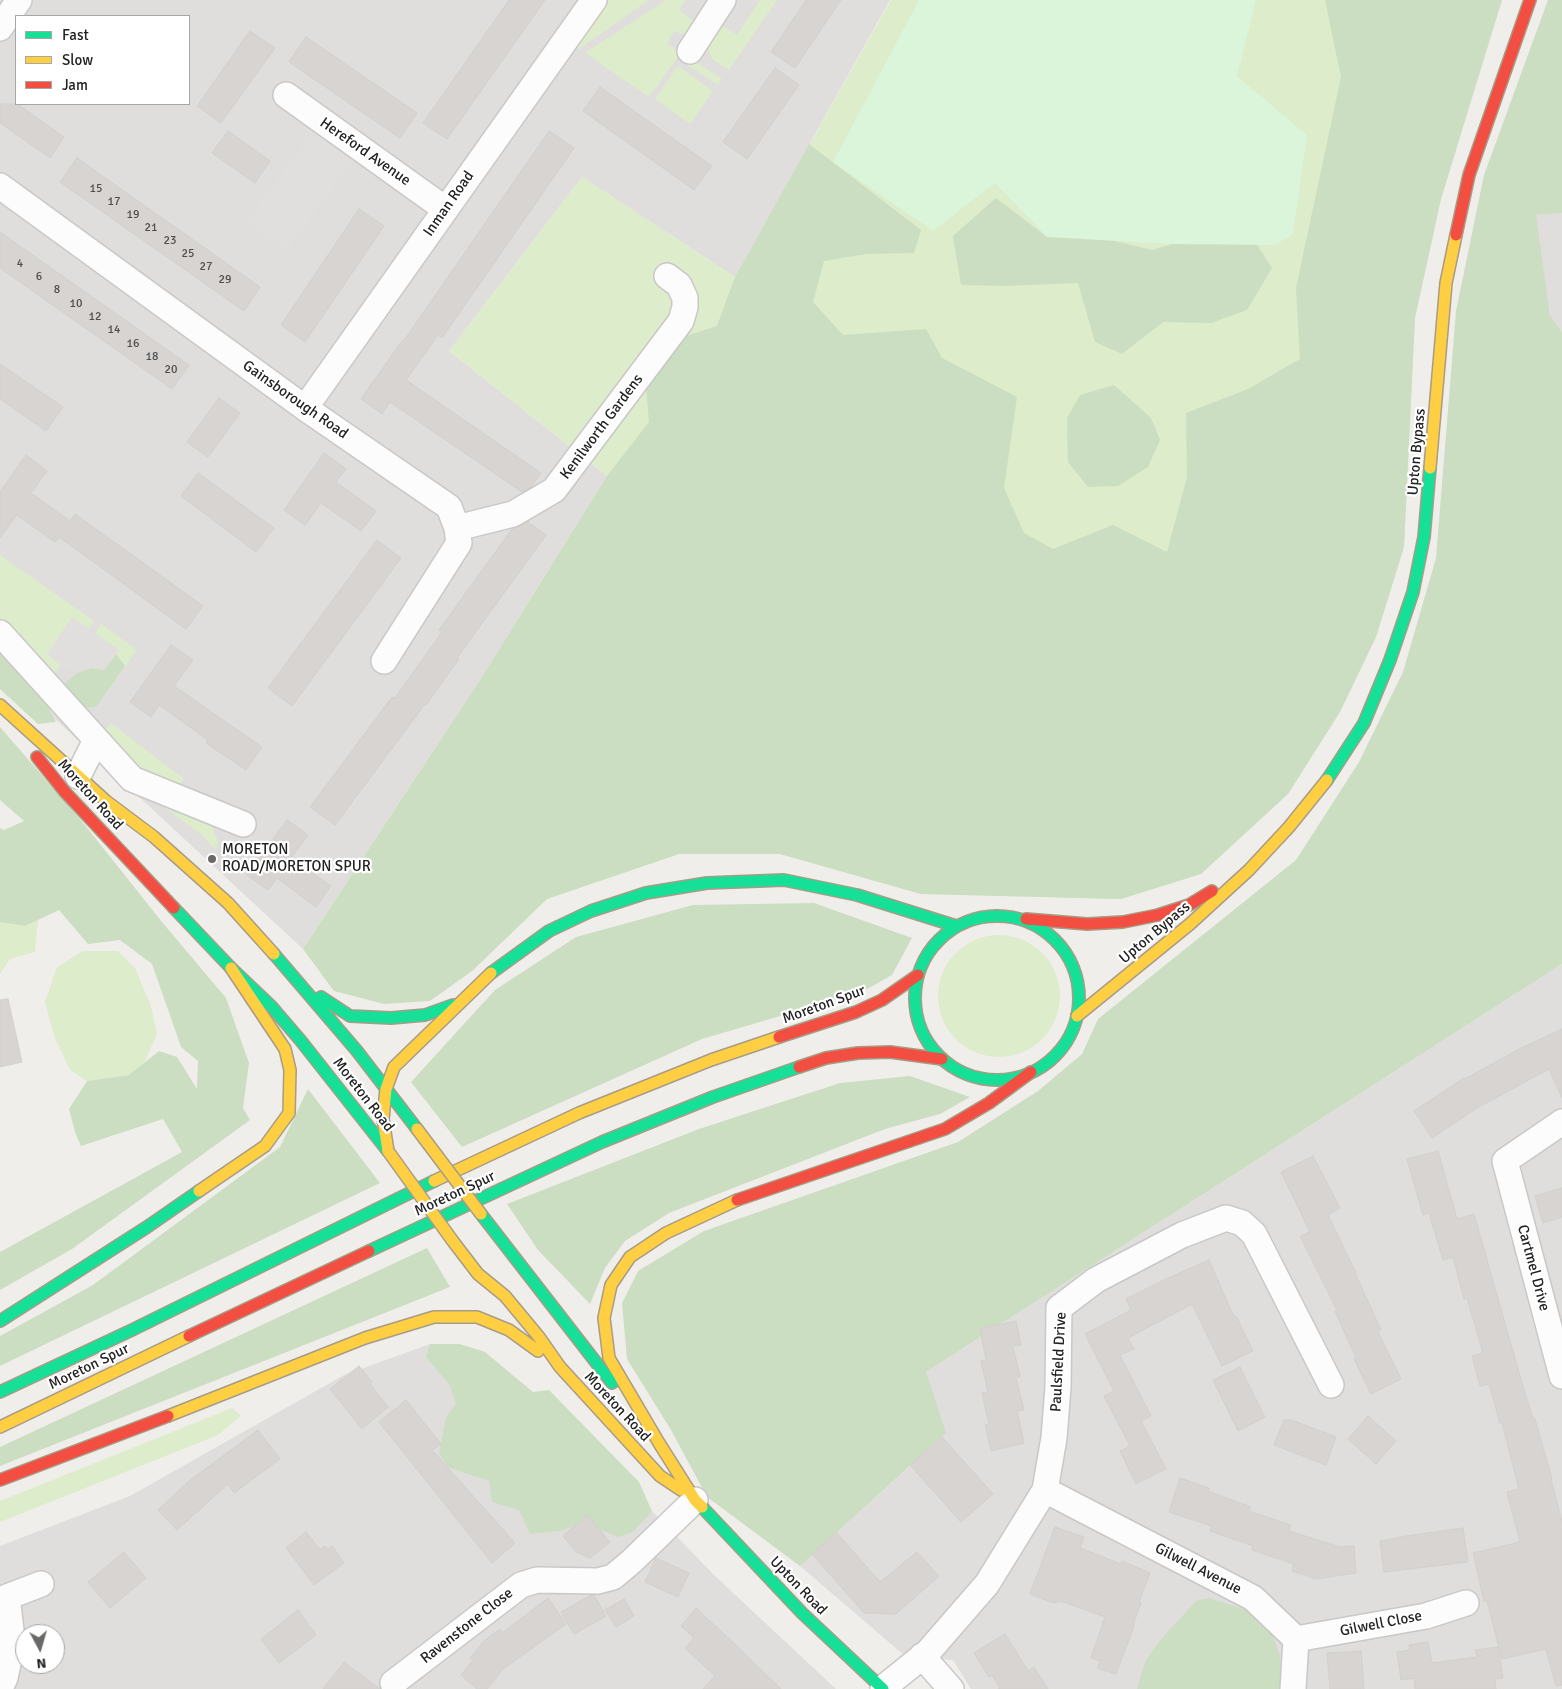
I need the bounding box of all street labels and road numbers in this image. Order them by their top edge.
street label: Hereford Avenue [316,114,414,190]
street label: Inman Road [420,168,478,240]
street label: Gainsborough Road [239,357,351,443]
street label: Kenilworth Gardens [557,371,647,483]
street label: Upton Bypass [1404,408,1430,496]
street label: Moreton Road [53,756,127,834]
street label: Upton Bypass [1116,898,1194,968]
street label: Moreton Spur [780,982,868,1028]
street label: Moreton Road [328,1054,398,1136]
street label: Moreton Spur [412,1167,498,1221]
street label: Cartmel Drive [1513,1223,1553,1313]
street label: Paulsfield Drive [1047,1311,1071,1413]
street label: Moreton Spur [46,1340,132,1394]
street label: Moreton Road [580,1368,654,1446]
street label: Gilwell Avenue [1152,1539,1244,1599]
street label: Upton Road [766,1553,830,1619]
street label: Ravenstone Close [417,1584,517,1668]
street label: Gilwell Close [1338,1607,1424,1641]

